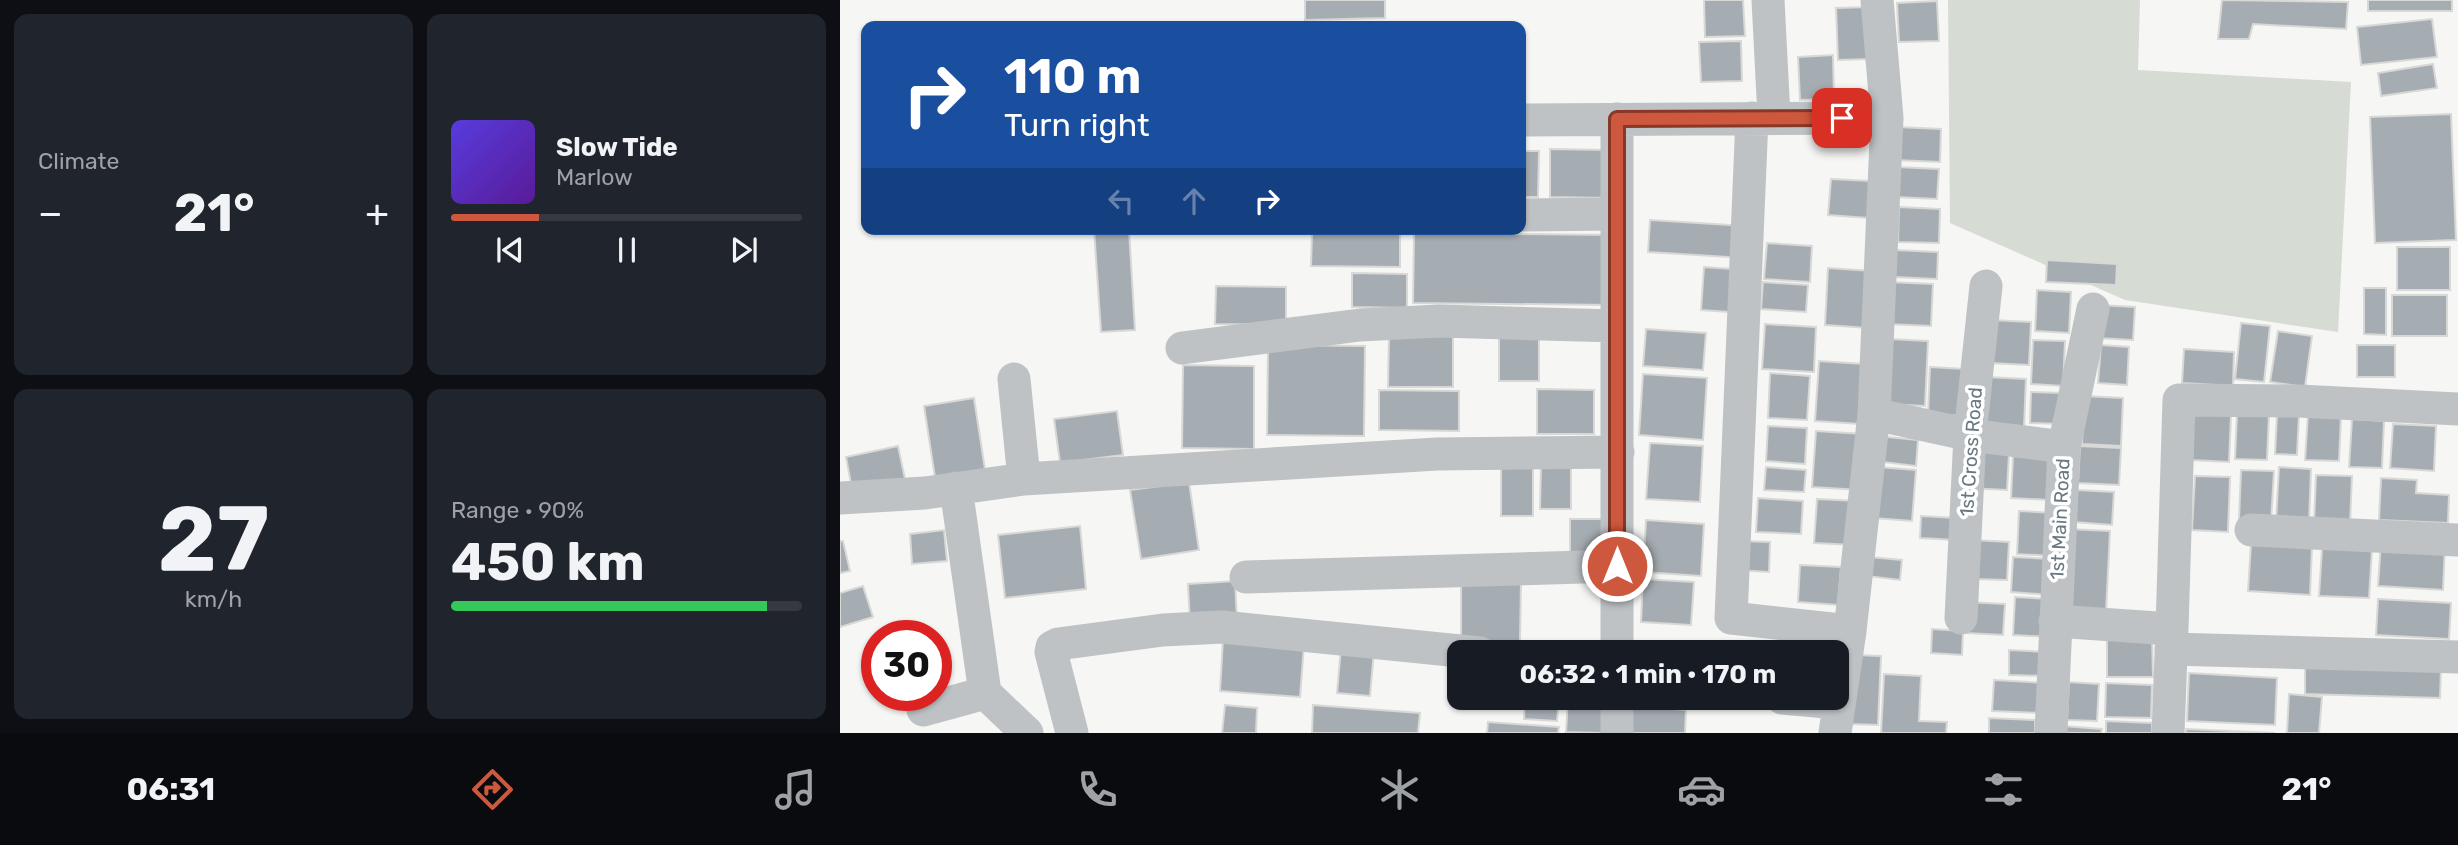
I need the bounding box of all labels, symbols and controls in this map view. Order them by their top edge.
text: 110 m [1004,47,1141,105]
icon: right [889,49,980,140]
pin [1812,88,1872,148]
icon: arrive [1823,99,1861,137]
text: Turn right [1004,106,1149,144]
text: Slow Tide [556,132,678,163]
text: Climate [38,147,119,175]
text: Marlow [556,163,633,191]
text: 21° [174,182,255,244]
icon: left [1102,182,1140,220]
icon: ahead [1175,182,1213,220]
icon: right [1248,182,1286,220]
text: − [38,190,63,236]
text: + [365,190,389,236]
icon: previous [491,231,529,269]
icon: pause [608,231,646,269]
icon: next [725,231,763,269]
street label: 1st Cross Road [1955,387,1987,517]
street label: 1st Main Road [2045,458,2075,580]
text: 27 [158,485,269,593]
text: Range · 90% [451,496,584,524]
position arrow [1580,529,1654,603]
text: 450 km [451,531,645,593]
text: km/h [185,585,242,613]
speed limit sign: 30 [861,620,952,711]
text: 06:32 · 1 min · 170 m [1520,659,1776,690]
icon: directions [468,765,517,814]
icon: music [771,765,820,814]
icon: phone [1073,765,1122,814]
icon: climate [1375,765,1424,814]
icon: car [1677,765,1726,814]
icon: filters [1979,765,2028,814]
text: 06:31 [127,770,215,808]
text: 21° [2282,770,2331,808]

